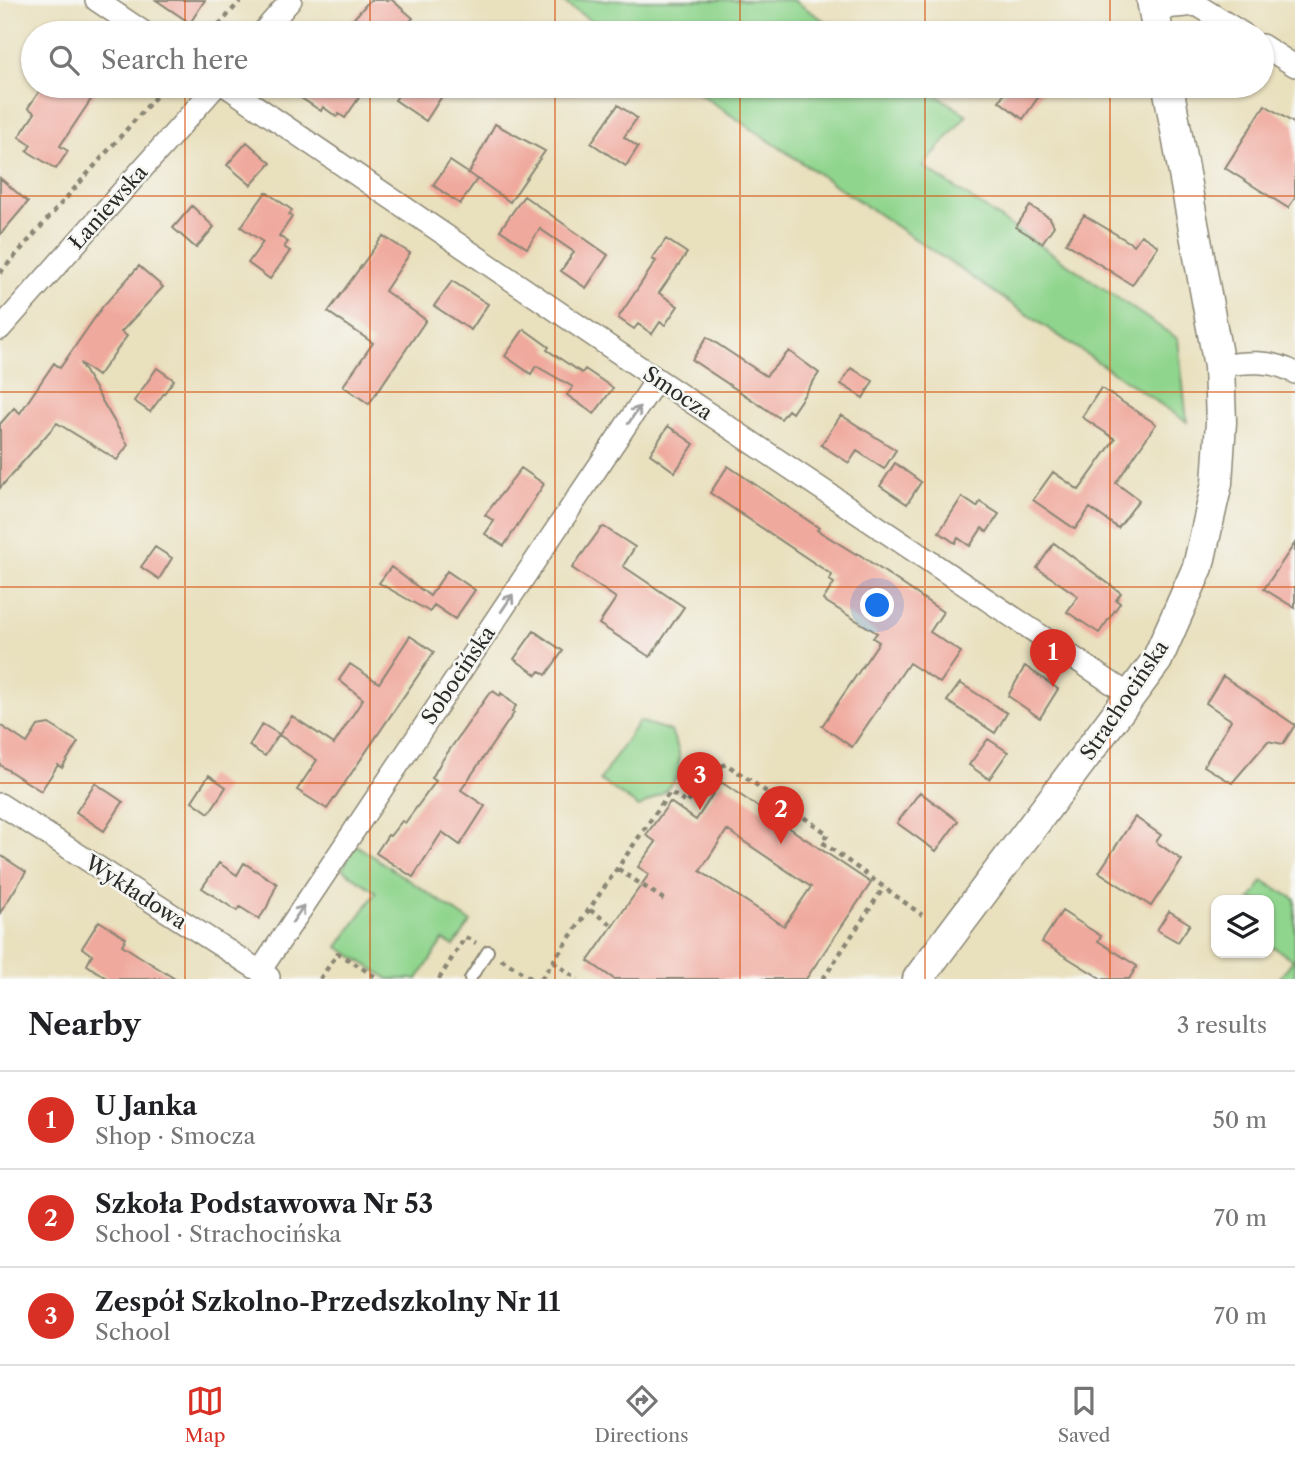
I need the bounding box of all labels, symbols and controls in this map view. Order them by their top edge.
search box [21,21,1274,98]
icon: search [45,41,83,79]
text: Search here [101,44,248,76]
street label: Łaniewska [64,159,153,254]
street label: Smocza [639,361,718,426]
one-way arrow [627,405,641,425]
your location [860,588,894,622]
one-way arrow [500,594,514,614]
street label: Sobocińska [416,620,501,729]
pin: 1 [1030,629,1076,687]
street label: Strachocińska [1075,635,1174,765]
pin: 3 [677,752,723,810]
pin: 2 [758,786,804,844]
street label: Wykładowa [80,849,192,935]
map controls [1211,895,1274,958]
button: layers [1211,895,1274,958]
one-way arrow [291,905,305,924]
text: Nearby [28,1006,141,1043]
text: 3 results [1177,1011,1267,1039]
text: U Janka [95,1090,197,1122]
text: 1 [46,1106,56,1134]
text: 50 m [1212,1106,1267,1134]
text: Shop · Smocza [95,1122,256,1150]
text: Szkoła Podstawowa Nr 53 [95,1188,433,1220]
text: 2 [44,1204,58,1232]
text: 70 m [1214,1204,1267,1232]
text: School · Strachocińska [95,1220,341,1248]
text: Zespół Szkolno-Przedszkolny Nr 11 [95,1286,560,1318]
text: 3 [45,1302,58,1330]
text: 70 m [1214,1302,1267,1330]
text: School [95,1318,170,1346]
tab: Map [185,1382,225,1447]
tab: Directions [595,1382,688,1447]
tab: Saved [1058,1382,1110,1447]

